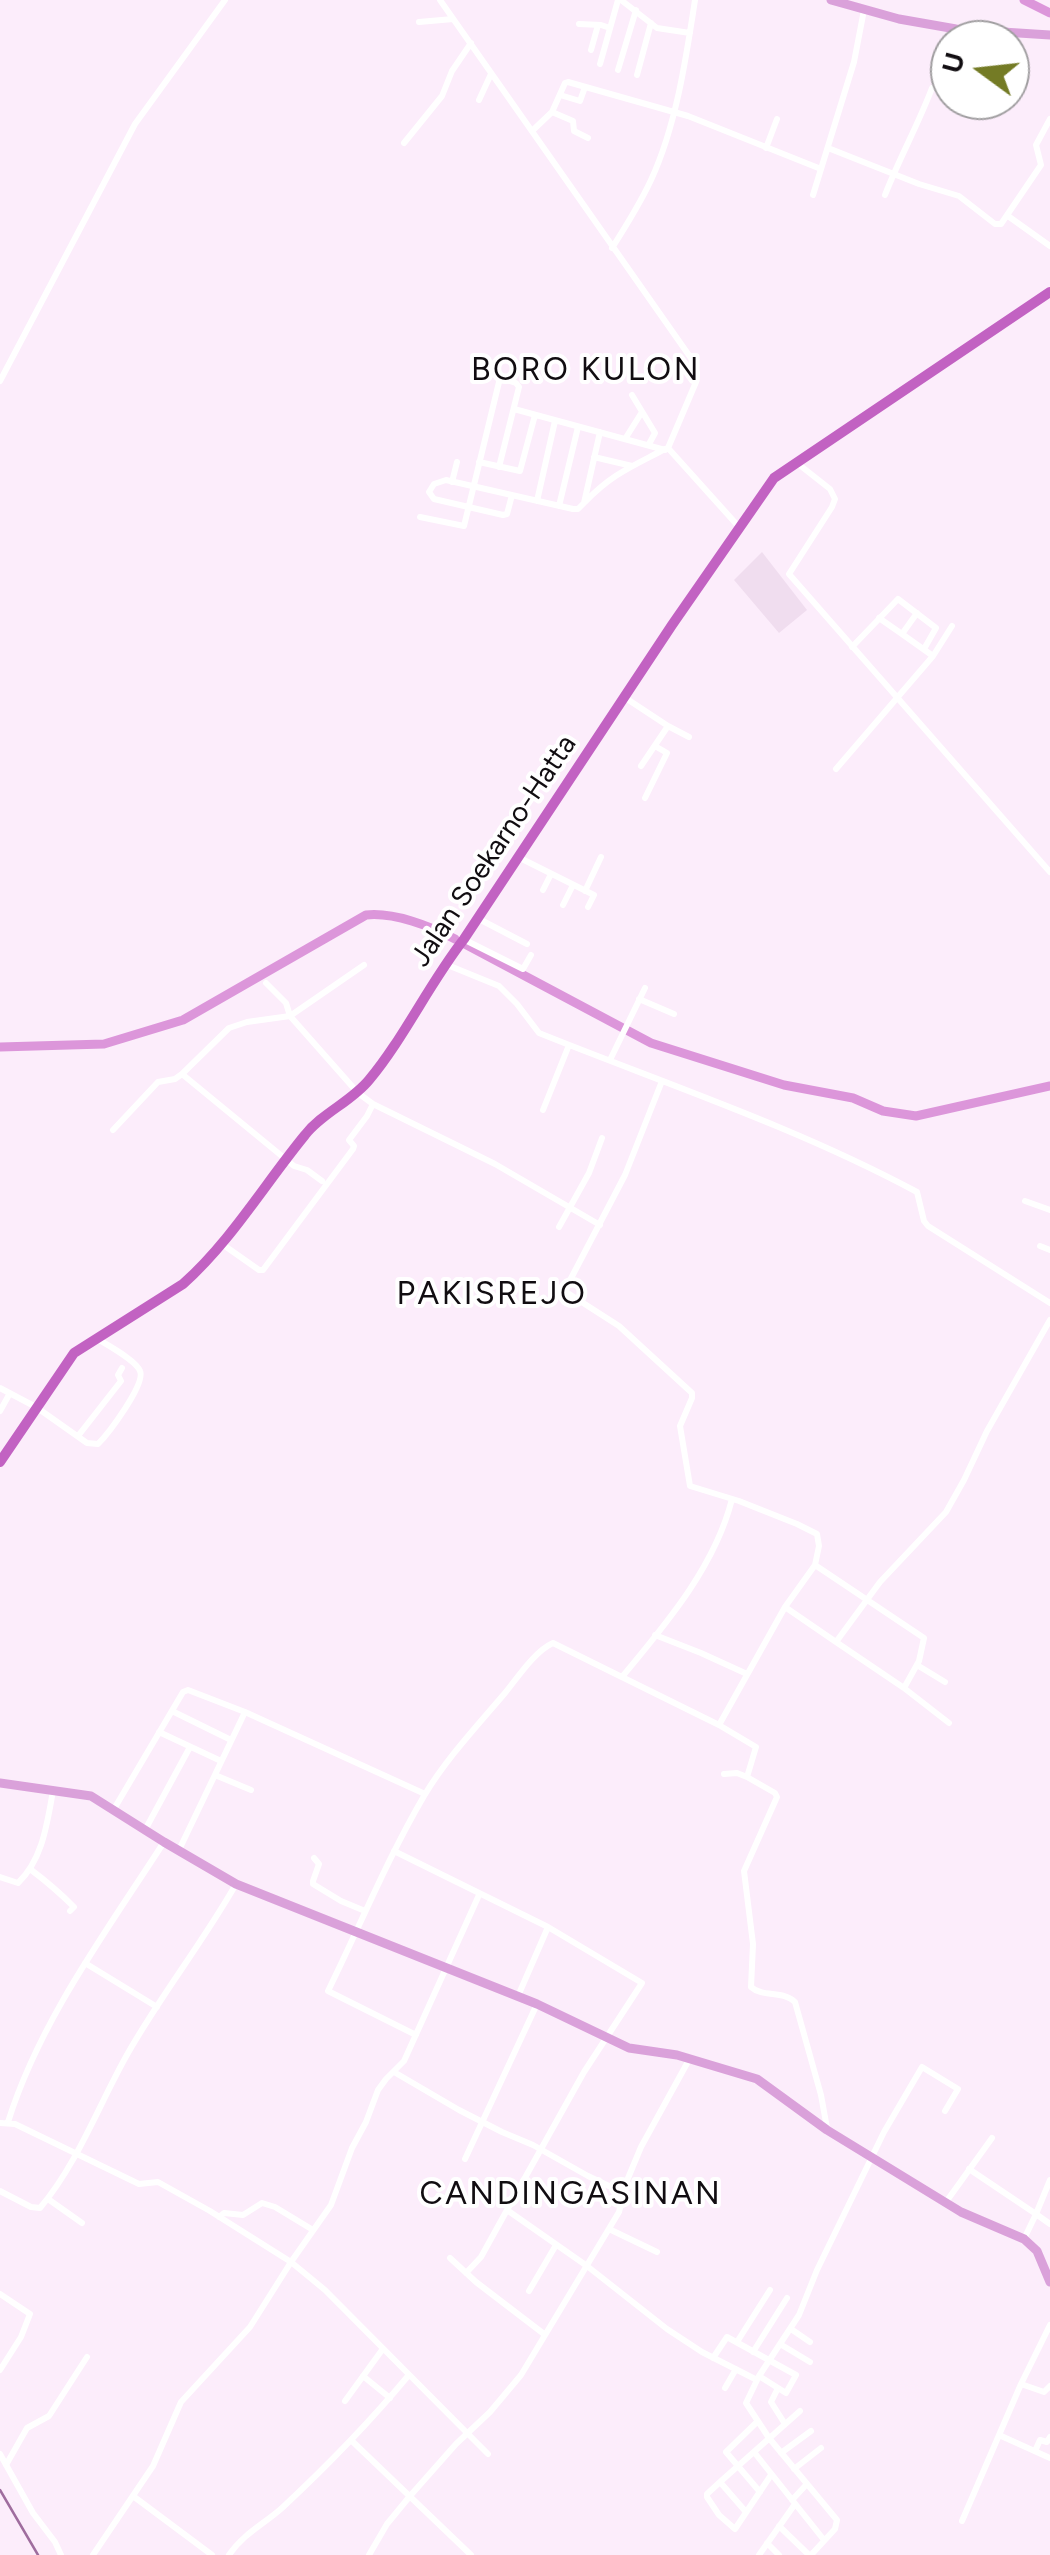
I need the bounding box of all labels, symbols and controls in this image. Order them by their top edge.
north arrow [930,20,1030,120]
text: U [934,49,972,77]
district label: BORO KULON [471,352,701,390]
street label: Jalan Soekarno-Hatta [404,729,584,973]
district label: PAKISREJO [397,1276,587,1314]
district label: CANDINGASINAN [420,2176,722,2214]

